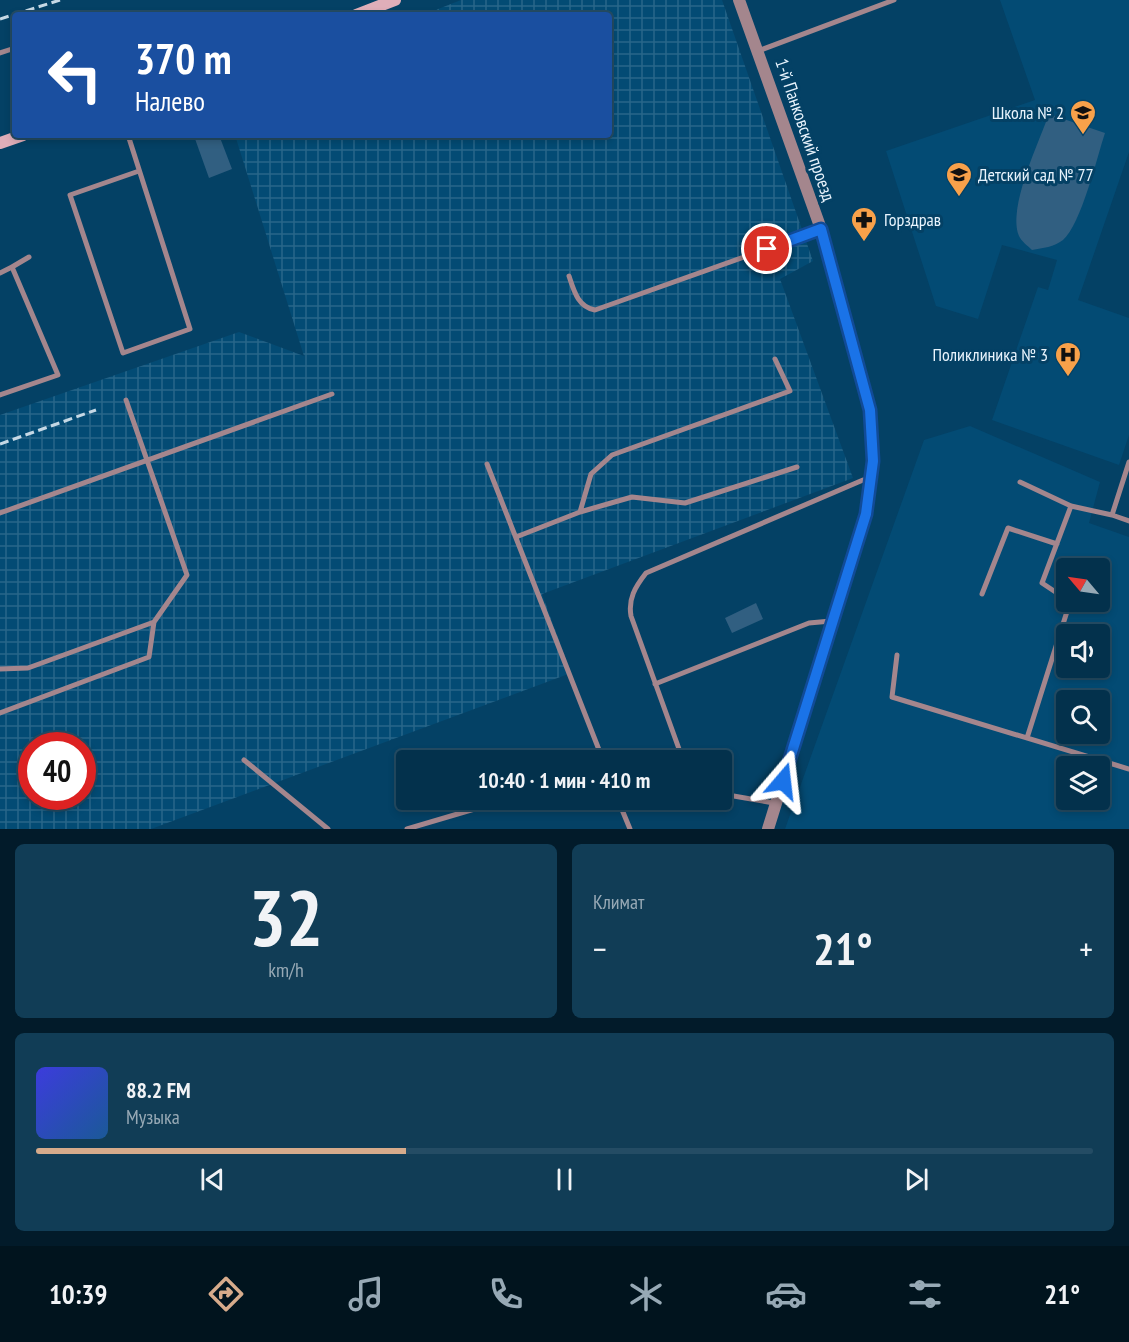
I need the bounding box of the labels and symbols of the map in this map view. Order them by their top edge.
street label: 1-й Панковский проезд [770,55,841,204]
school or university icon: Школа № 2 [1068,98,1098,136]
place label: Школа № 2 [992,101,1064,124]
school or university icon: Детский сад № 77 [944,160,974,198]
place label: Детский сад № 77 [978,163,1094,186]
pharmacy icon: Горздрав [849,205,879,243]
place label: Горздрав [884,208,941,231]
pin [741,223,792,274]
hospital icon: Поликлиника № 3 [1053,340,1083,378]
place label: Поликлиника № 3 [933,343,1048,366]
north arrow [1056,558,1110,612]
speed limit sign: 40 [18,732,96,810]
position arrow [751,749,815,813]

